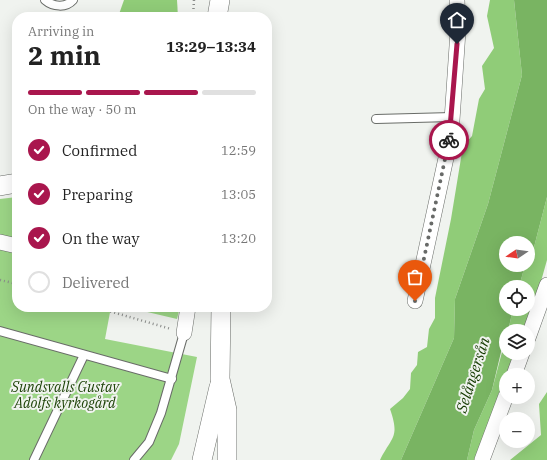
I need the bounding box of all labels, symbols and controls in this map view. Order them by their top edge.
pin [440,3,474,44]
icon: home [446,9,468,31]
text: Arriving in [28,23,94,40]
text: 13:29–13:34 [166,37,256,56]
text: 2 min [28,38,101,72]
text: On the way · 50 m [28,101,136,118]
courier [429,120,469,160]
icon: bike [438,129,460,151]
icon: check [28,139,50,161]
text: Confirmed [62,141,137,160]
text: 12:59 [221,142,256,159]
icon: check [28,183,50,205]
text: Preparing [62,185,133,204]
text: 13:05 [221,186,256,203]
icon: check [28,227,50,249]
text: On the way [62,229,140,248]
text: 13:20 [221,230,256,247]
north arrow [499,236,535,272]
map controls [499,236,535,448]
pin [398,260,432,301]
icon: bag [404,266,426,288]
text: Delivered [62,273,130,292]
button: locate [499,280,535,316]
button: layers [499,324,535,360]
water label: Selångersån [451,334,494,416]
button: + [499,368,535,404]
park label: Sundsvalls Gustav Adolfs kyrkogård [10,378,120,412]
button: − [499,412,535,448]

